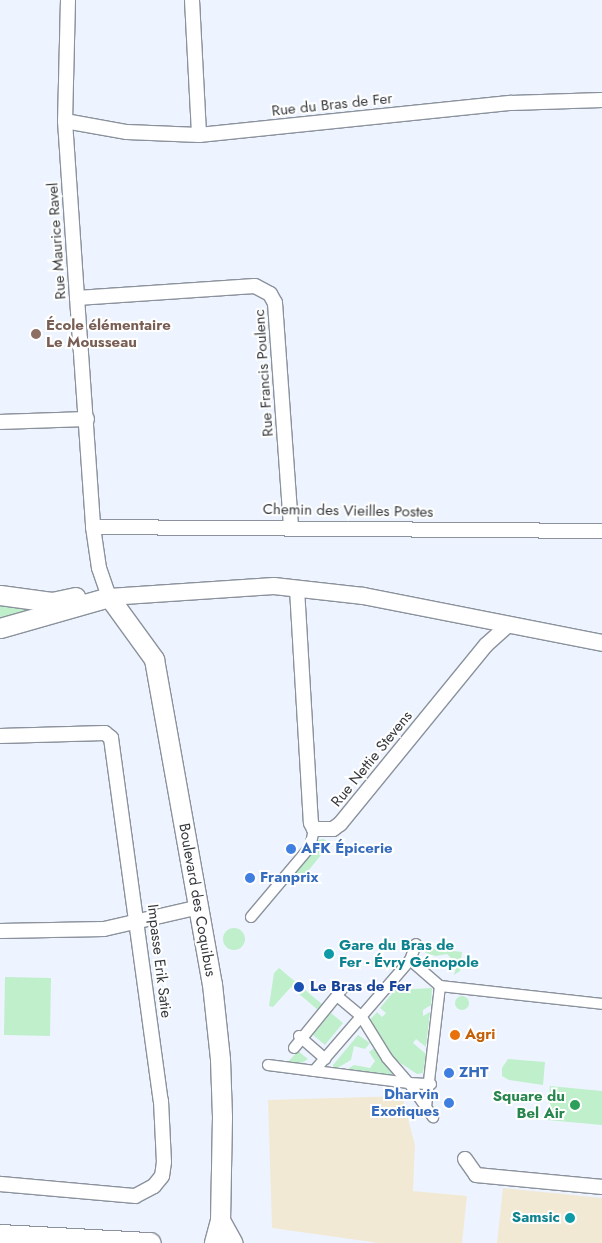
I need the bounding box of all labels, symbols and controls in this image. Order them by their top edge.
street label: Rue du Bras de Fer [271,90,393,120]
street label: Rue Maurice Ravel [44,182,70,300]
street label: Rue Francis Poulenc [251,309,277,437]
place label: École élémentaire Le Mousseau [46,316,171,351]
marker: École élémentaire Le Mousseau [30,328,42,340]
street label: Chemin des Vieilles Postes [263,501,433,521]
street label: Rue Nettie Stevens [328,707,416,811]
street label: Boulevard des Coquibus [175,822,219,978]
place label: AFK Épicerie [301,840,393,858]
marker: AFK Épicerie [285,843,297,855]
place label: Franprix [260,869,318,887]
marker: Franprix [244,872,256,884]
street label: Impasse Erik Satie [143,903,175,1019]
place label: Gare du Bras de Fer - Évry Génopole [339,936,479,971]
marker: Gare du Bras de Fer - Évry Génopole [323,948,335,960]
place label: Le Bras de Fer [310,978,412,996]
marker: Le Bras de Fer [292,980,306,994]
place label: Agri [465,1026,495,1044]
marker: Agri [449,1029,461,1041]
place label: ZHT [459,1064,489,1082]
marker: ZHT [443,1067,455,1079]
place label: Dharvin Exotiques [371,1085,439,1120]
place label: Square du Bel Air [493,1087,565,1122]
marker: Dharvin Exotiques [443,1097,455,1109]
marker: Square du Bel Air [569,1099,581,1111]
place label: Samsic [512,1209,560,1227]
marker: Samsic [564,1212,576,1224]

